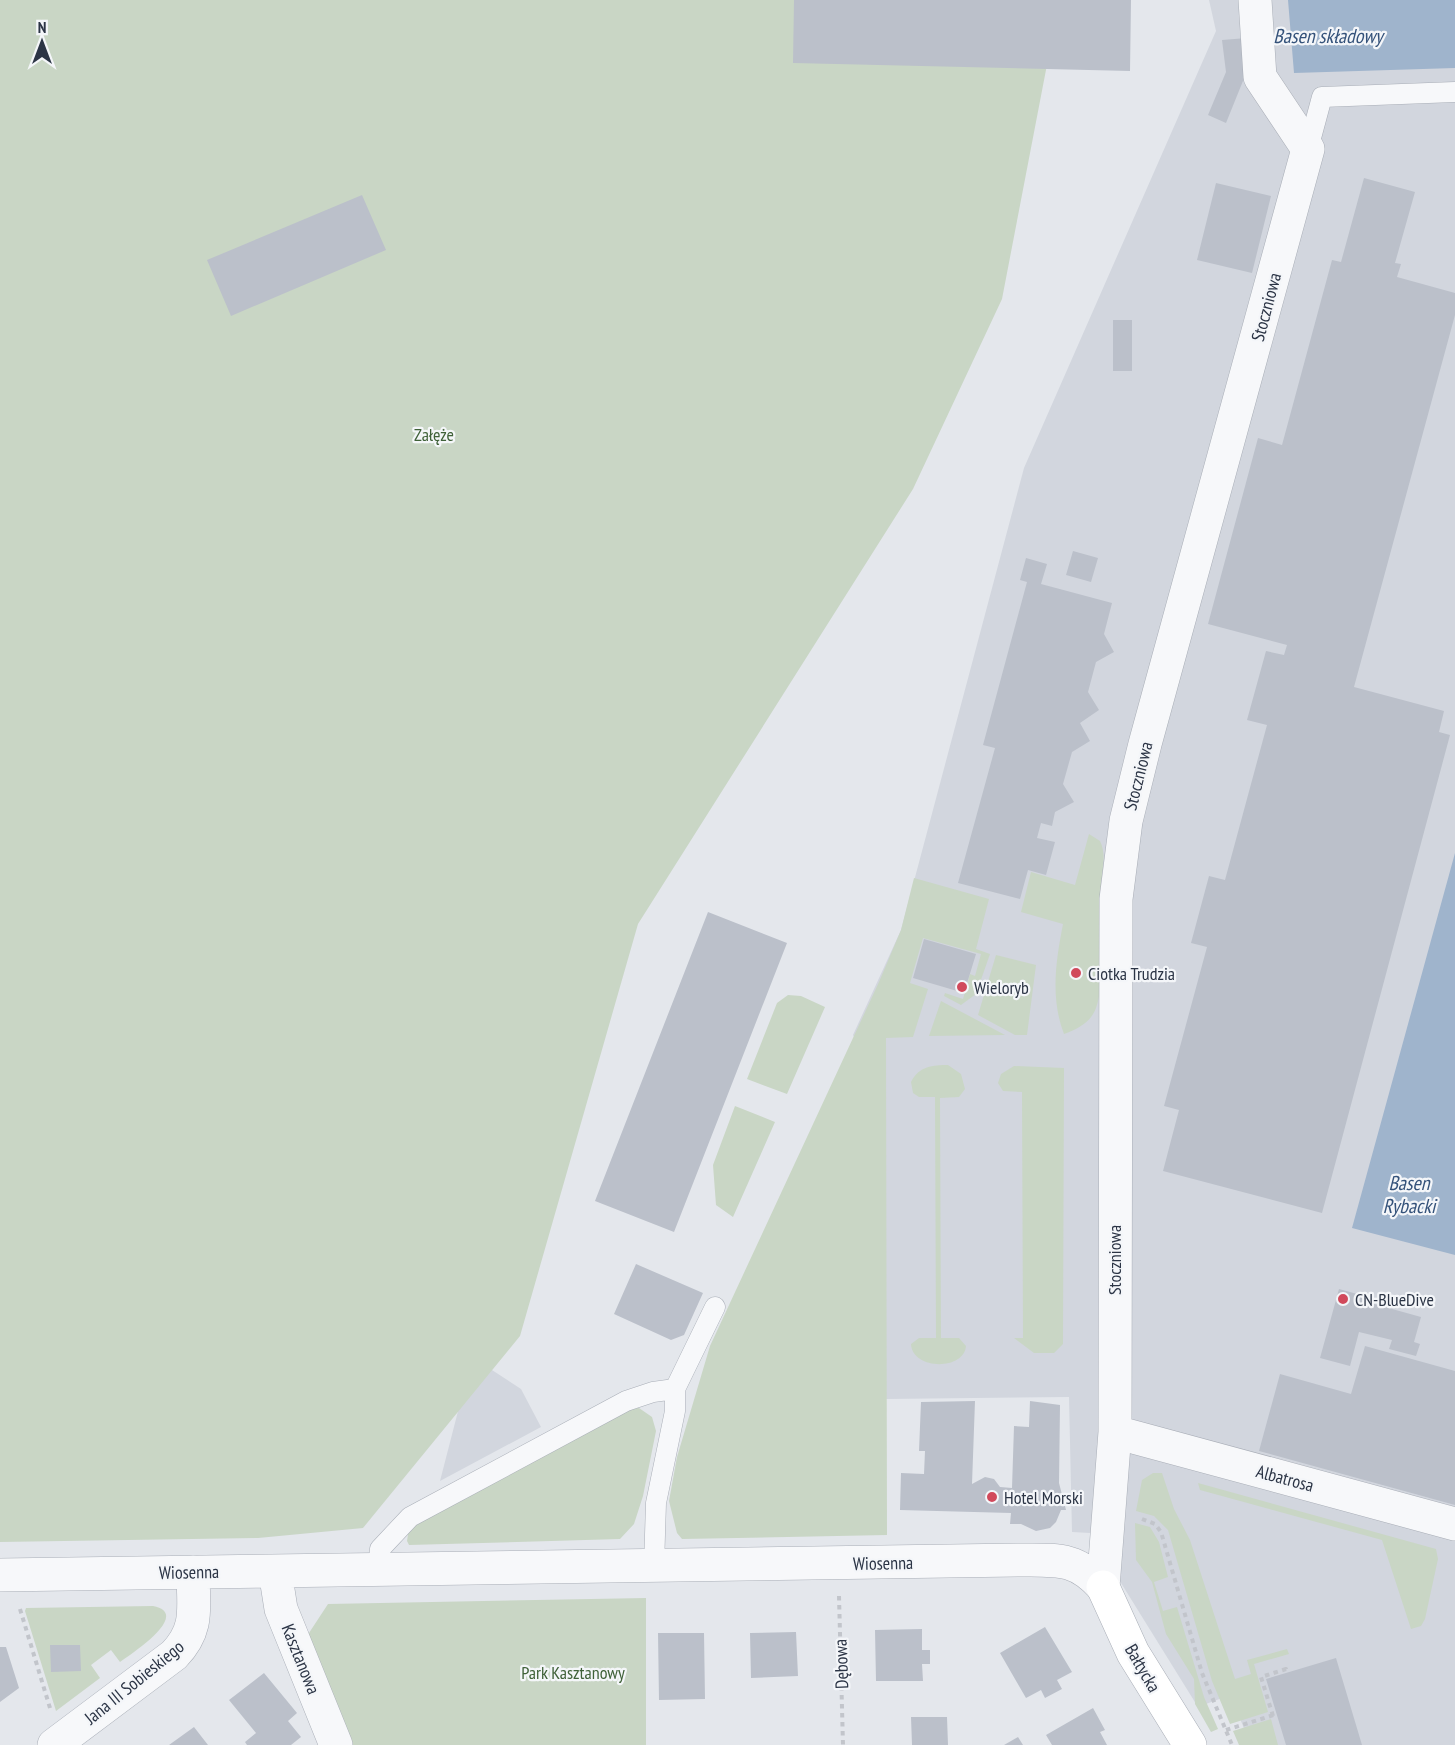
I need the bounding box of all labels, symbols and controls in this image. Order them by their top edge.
north arrow [12,12,72,72]
text: N [38,17,46,37]
water label: Basen składowy [1273,23,1385,49]
street label: Stoczniowa [1246,270,1286,344]
park label: Załęże [414,423,454,446]
street label: Stoczniowa [1118,739,1158,813]
place label: Ciotka Trudzia [1088,962,1175,985]
marker: Ciotka Trudzia [1069,966,1083,980]
place label: Wieloryb [974,976,1029,999]
marker: Wieloryb [955,980,969,994]
water label: Basen Rybacki [1383,1170,1438,1219]
street label: Stoczniowa [1103,1225,1126,1295]
place label: CN-BlueDive [1355,1288,1434,1311]
marker: CN-BlueDive [1336,1292,1350,1306]
street label: Albatrosa [1254,1459,1316,1497]
place label: Hotel Morski [1004,1486,1083,1509]
marker: Hotel Morski [985,1490,999,1504]
street label: Wiosenna [853,1551,913,1575]
street label: Wiosenna [159,1560,219,1584]
street label: Kasztanowa [277,1621,325,1697]
street label: Jana III Sobieskiego [79,1635,189,1730]
street label: Dębowa [829,1639,853,1689]
street label: Bałtycka [1120,1640,1166,1696]
park label: Park Kasztanowy [521,1661,625,1684]

